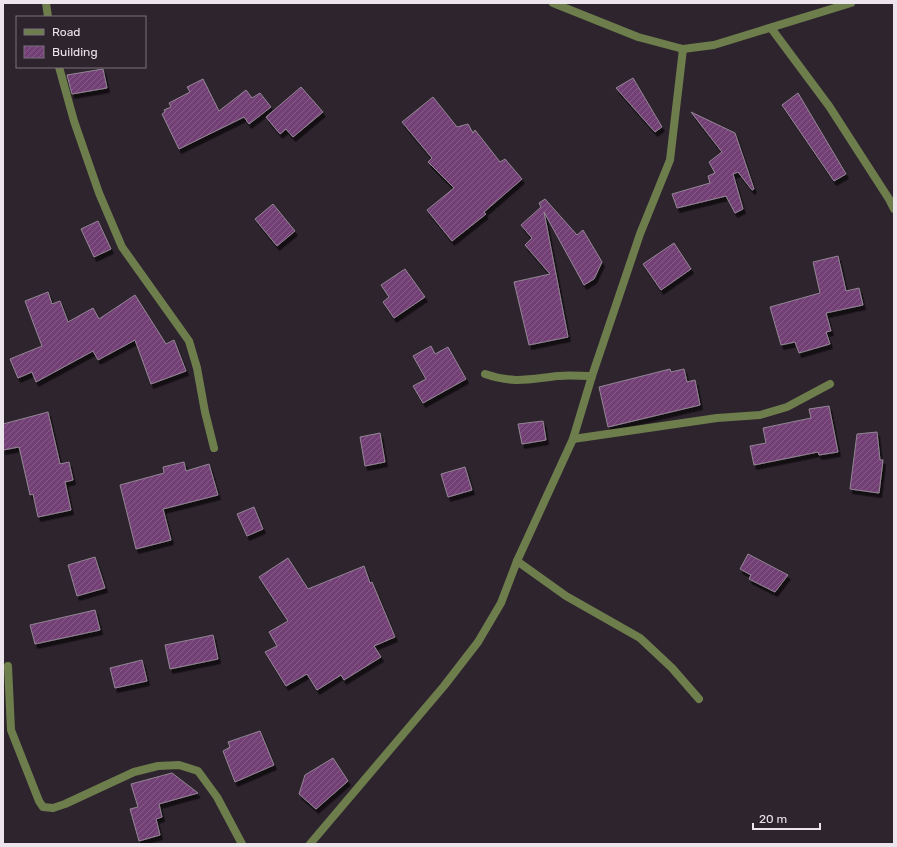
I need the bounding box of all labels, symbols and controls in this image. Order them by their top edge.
legend [16,16,146,68]
text: Road [52,25,80,39]
text: Building [52,45,98,59]
scale bar [753,805,820,831]
text: 20 m [759,812,787,826]

